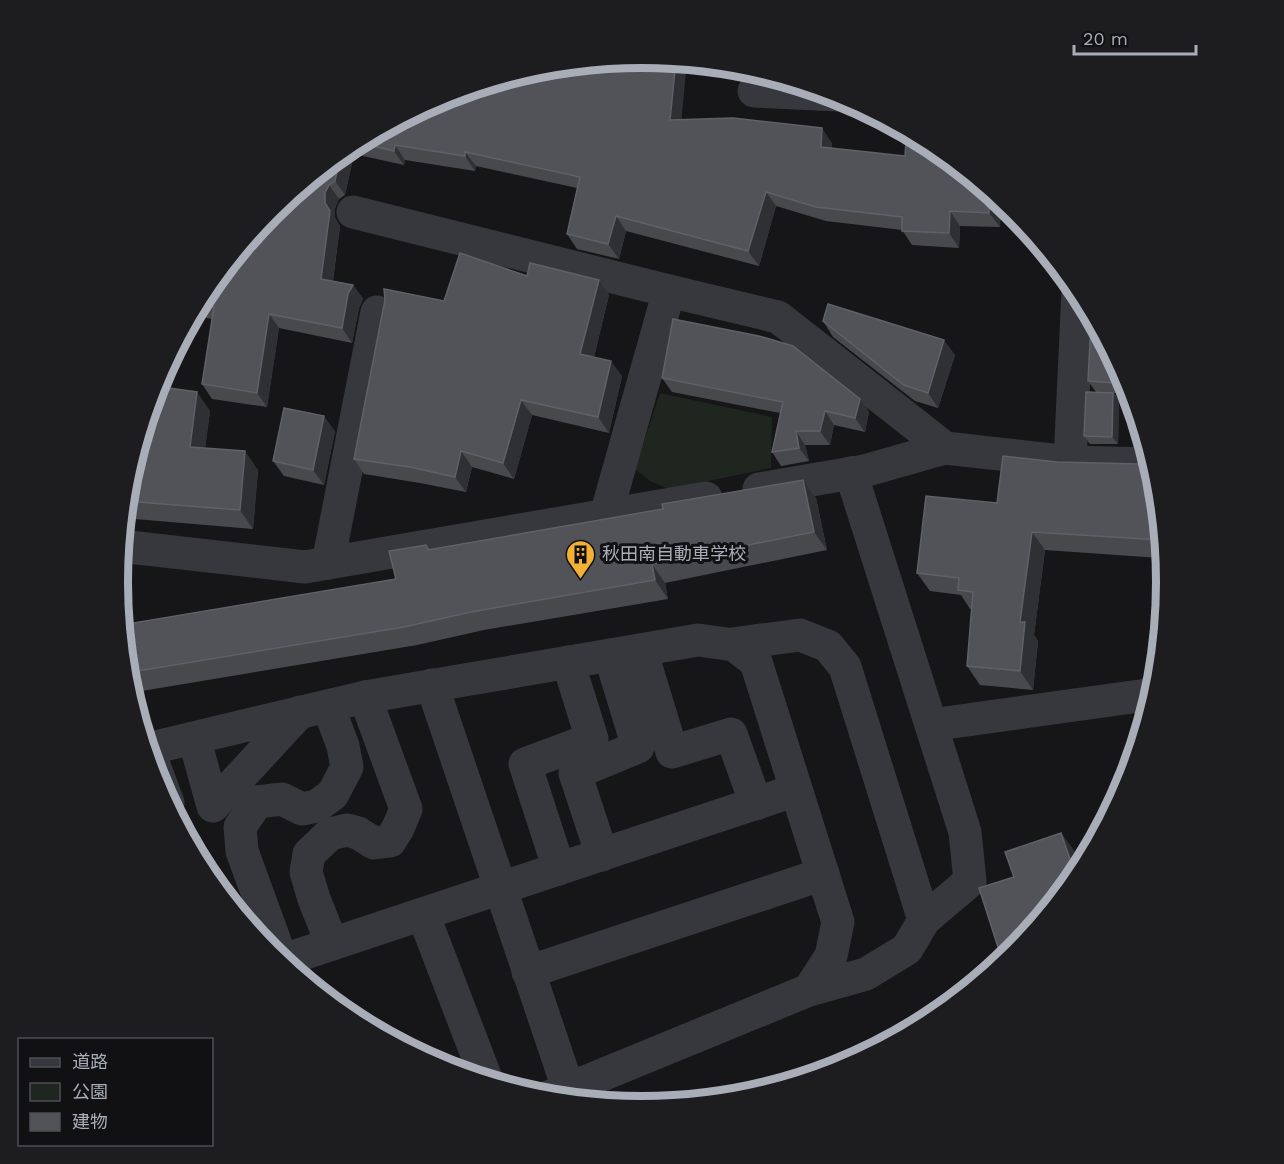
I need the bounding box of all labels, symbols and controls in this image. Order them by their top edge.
scale bar [1074,18,1196,56]
text: 20 m [1083,28,1128,49]
building icon: 秋田南自動車学校 [565,538,597,580]
place label: 秋田南自動車学校 [602,543,746,564]
legend [18,1038,213,1146]
text: 道路 [72,1051,108,1072]
text: 公園 [72,1081,108,1102]
text: 建物 [72,1111,108,1132]

